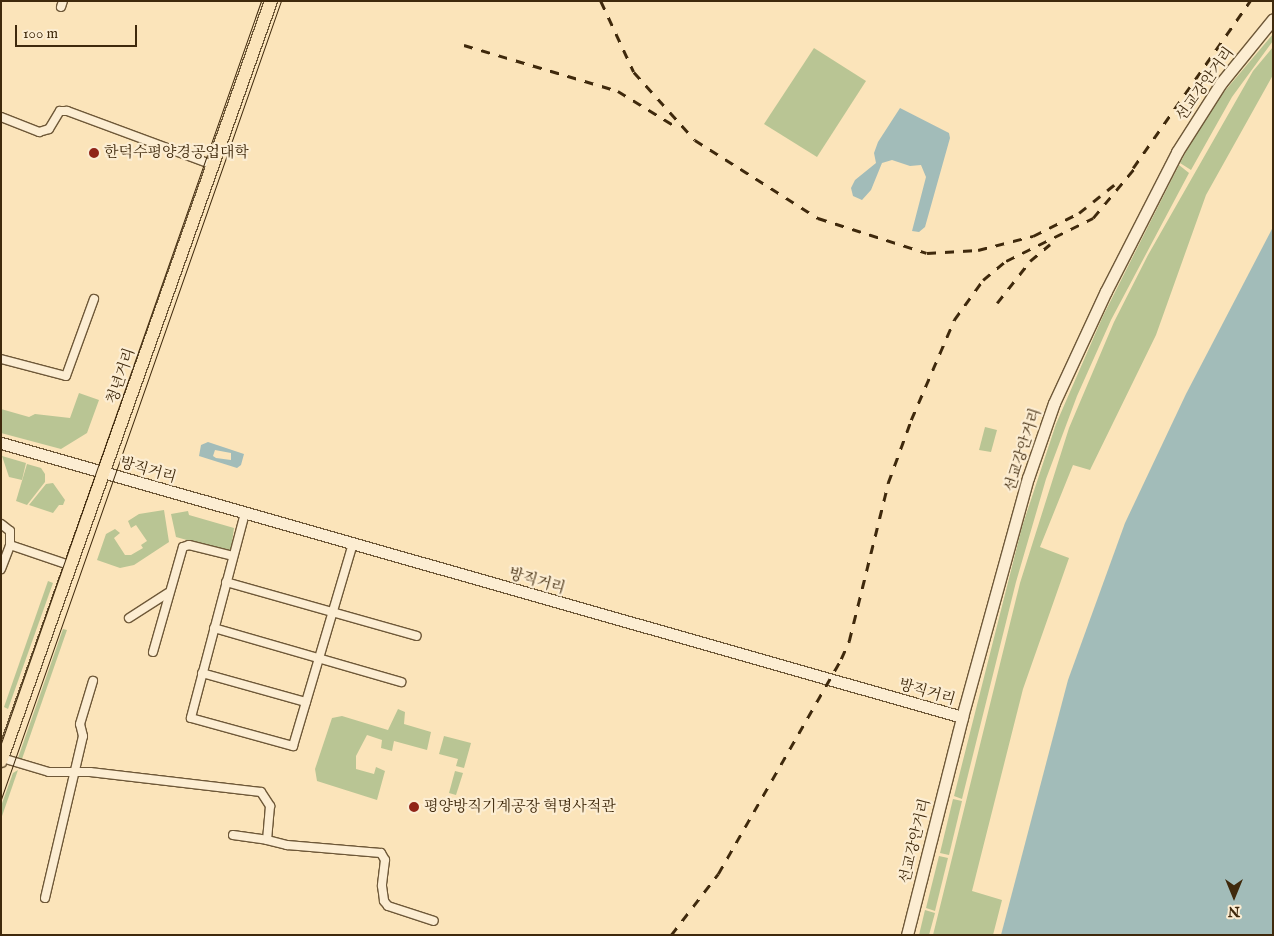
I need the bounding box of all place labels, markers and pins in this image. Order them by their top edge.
place label: 한덕수평양경공업대학 [104,144,249,162]
marker: 한덕수평양경공업대학 [88,147,100,159]
place label: 평양방직기계공장 혁명사적관 [424,798,616,816]
marker: 평양방직기계공장 혁명사적관 [408,801,420,813]

